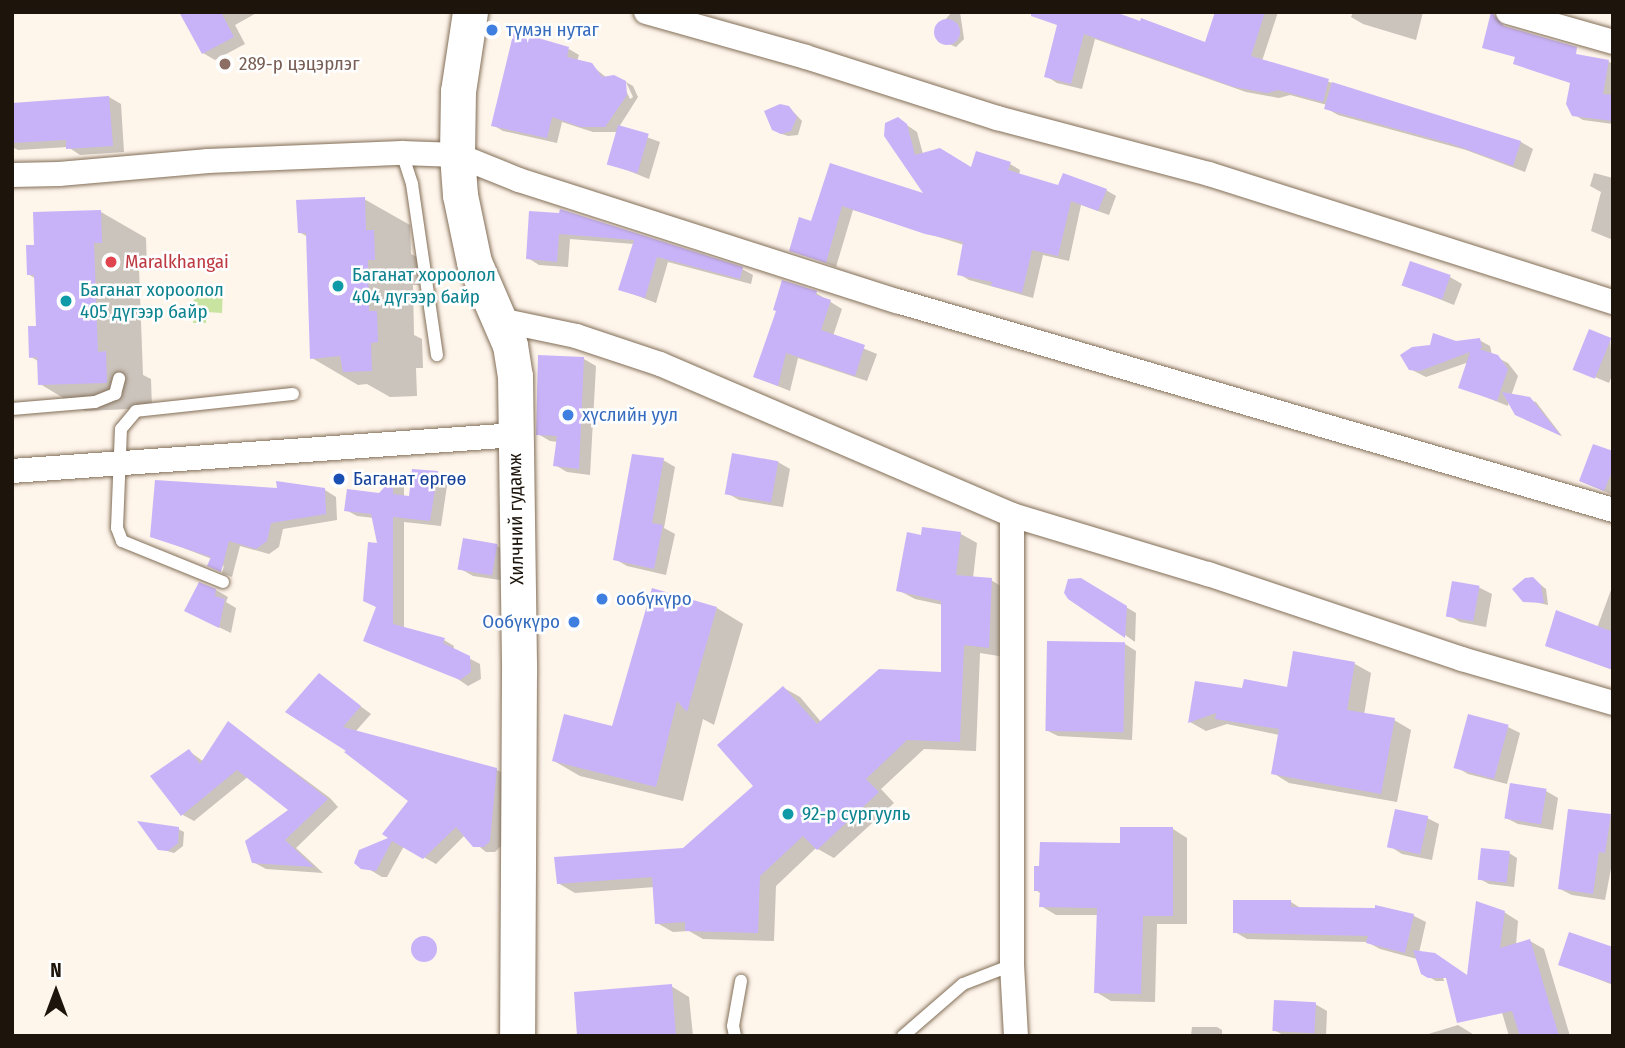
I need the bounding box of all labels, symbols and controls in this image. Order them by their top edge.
place label: түмэн нутаг [506,19,599,41]
marker: түмэн нутаг [484,22,500,38]
place label: 289-р цэцэрлэг [239,53,359,75]
marker: 289-р цэцэрлэг [217,56,233,72]
place label: Maralkhangai [125,251,229,273]
marker: Maralkhangai [103,254,119,270]
place label: Баганат хороолол 404 дүгээр байр [352,264,496,308]
marker: Баганат хороолол 404 дүгээр байр [330,278,346,294]
place label: Баганат хороолол 405 дүгээр байр [80,279,224,323]
marker: Баганат хороолол 405 дүгээр байр [58,293,74,309]
place label: хүслийн уул [582,404,678,426]
marker: хүслийн уул [560,407,576,423]
street label: Хилчний гудамж [503,453,529,585]
place label: Баганат өргөө [353,468,466,490]
marker: Баганат өргөө [331,471,347,487]
place label: ообүкүро [616,588,692,610]
marker: ообүкүро [594,591,610,607]
place label: Ообүкүро [482,611,560,633]
marker: Ообүкүро [566,614,582,630]
place label: 92-р сургууль [802,803,910,825]
marker: 92-р сургууль [780,806,796,822]
north arrow [21,957,91,1027]
text: N [50,959,62,982]

